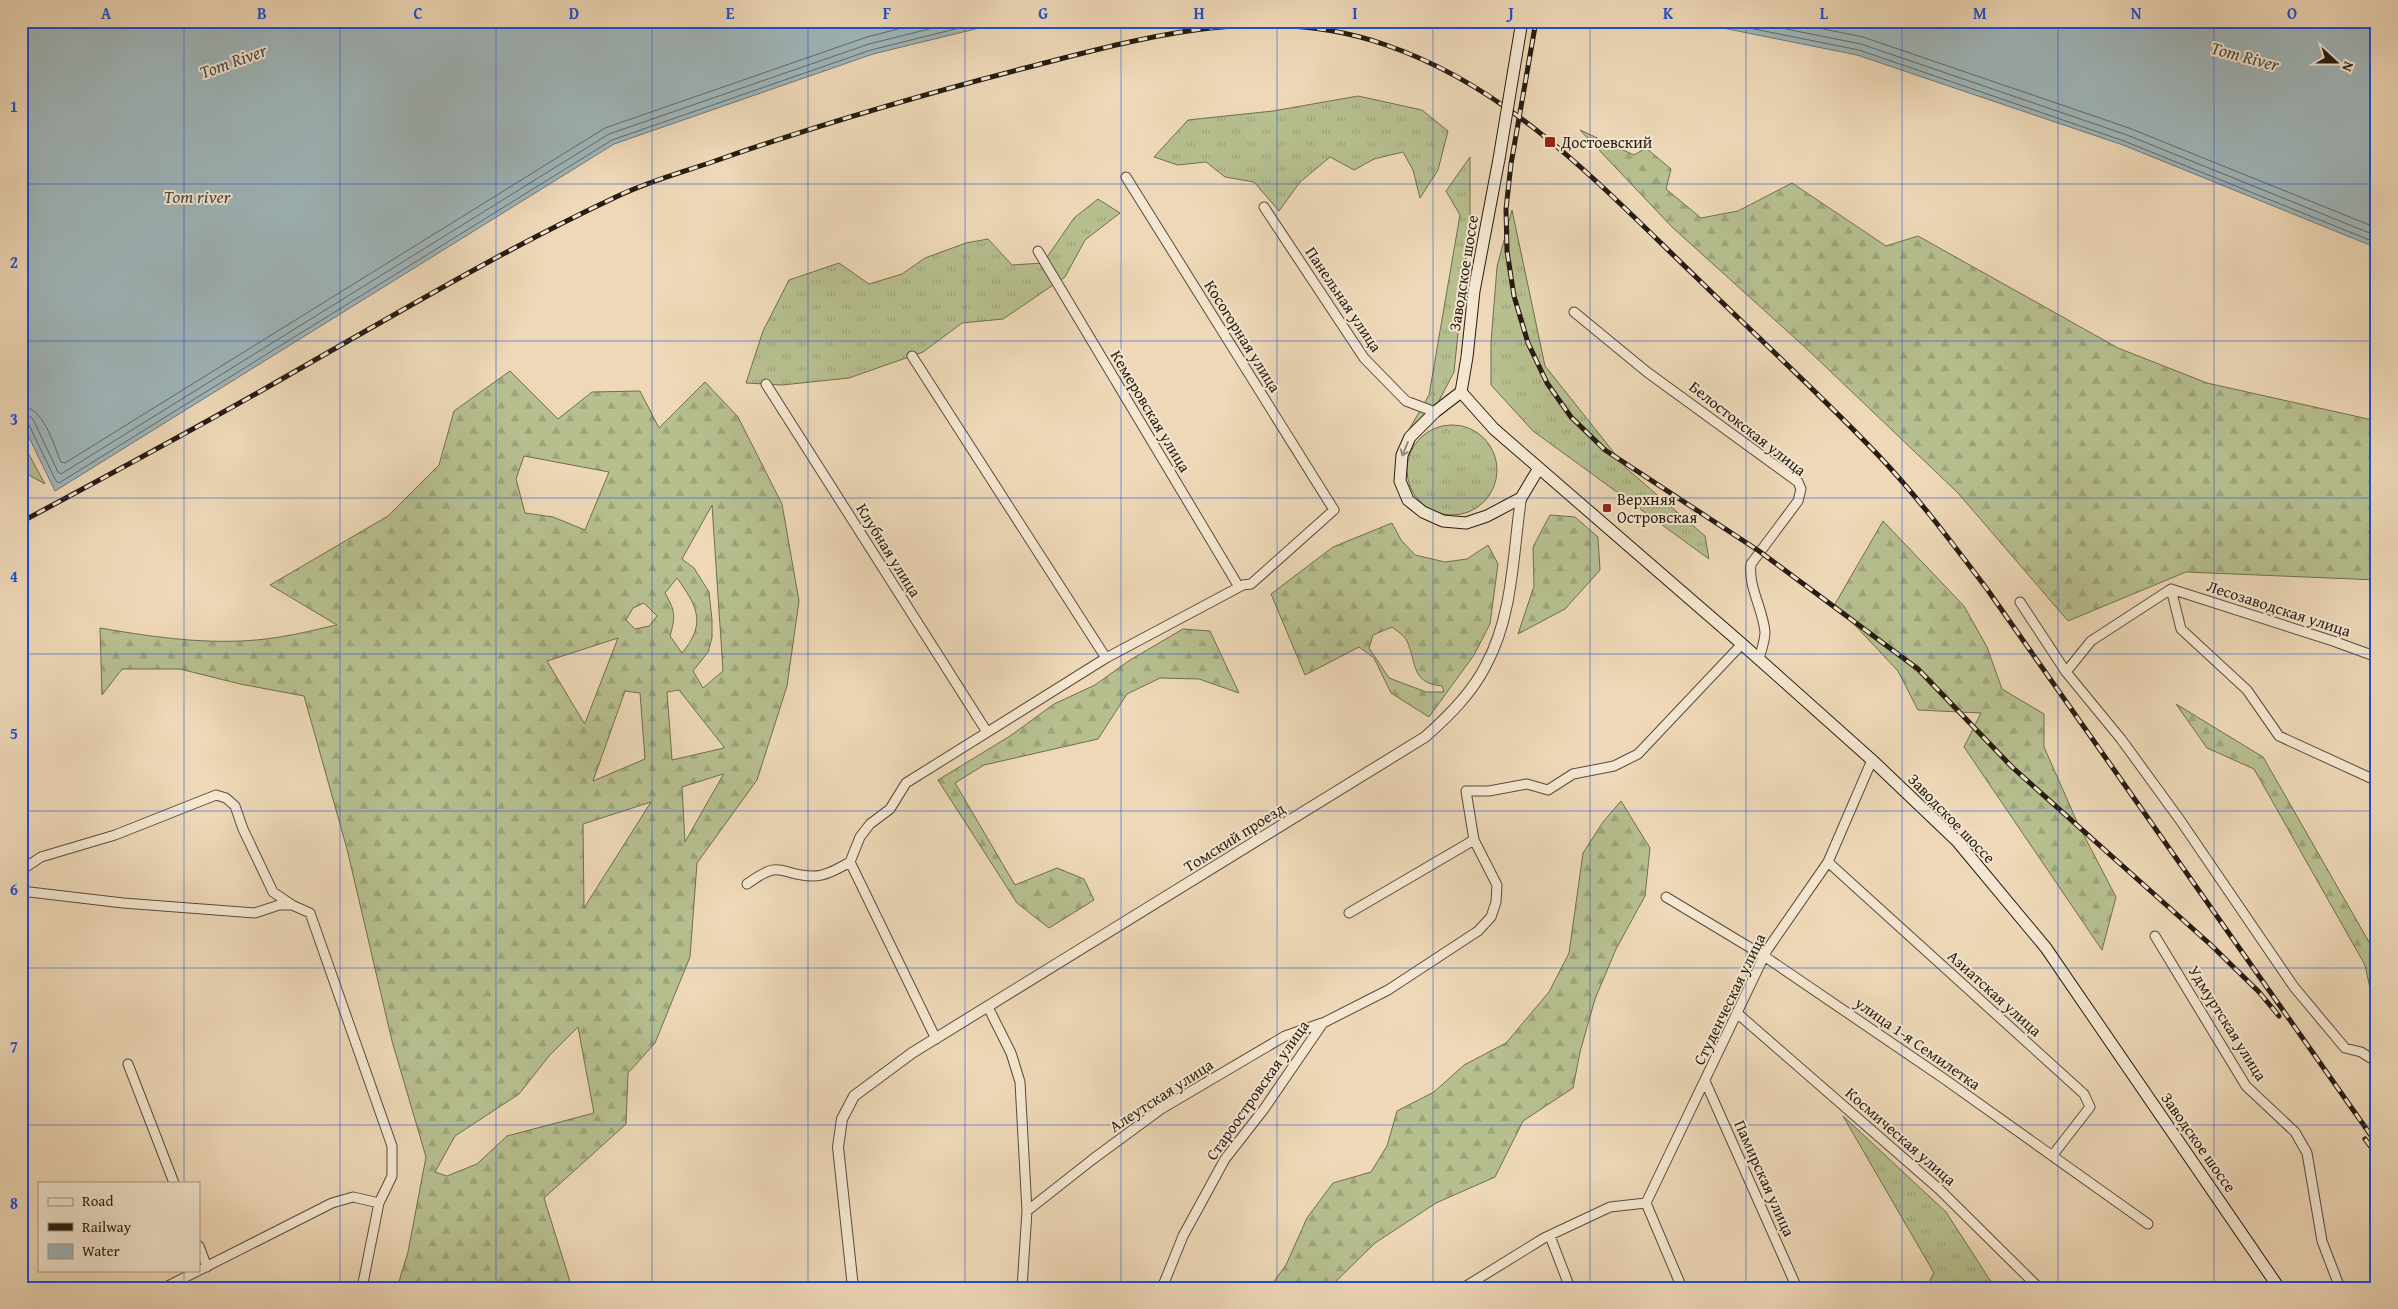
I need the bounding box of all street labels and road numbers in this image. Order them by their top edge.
street label: Заводское шоссе [1442,213,1484,333]
street label: Панельная улица [1300,241,1388,357]
street label: Косогорная улица [1199,275,1287,397]
street label: Кемеровская улица [1105,345,1197,477]
street label: Белостокская улица [1684,375,1812,482]
street label: Клубная улица [851,498,928,602]
street label: Лесозаводская улица [2204,573,2354,643]
street label: Заводское шоссе [1903,768,2001,868]
street label: Томский проезд [1179,796,1290,878]
street label: Студенческая улица [1687,929,1772,1069]
street label: Азиатская улица [1943,944,2048,1042]
street label: Удмуртская улица [2183,961,2273,1086]
street label: улица 1-я Семилетка [1849,990,1986,1096]
street label: Староостровская улица [1199,1015,1315,1165]
street label: Алеутская улица [1104,1052,1218,1138]
street label: Космическая улица [1840,1081,1962,1191]
street label: Заводское шоссе [2156,1087,2242,1197]
street label: Памирская улица [1729,1116,1802,1241]

